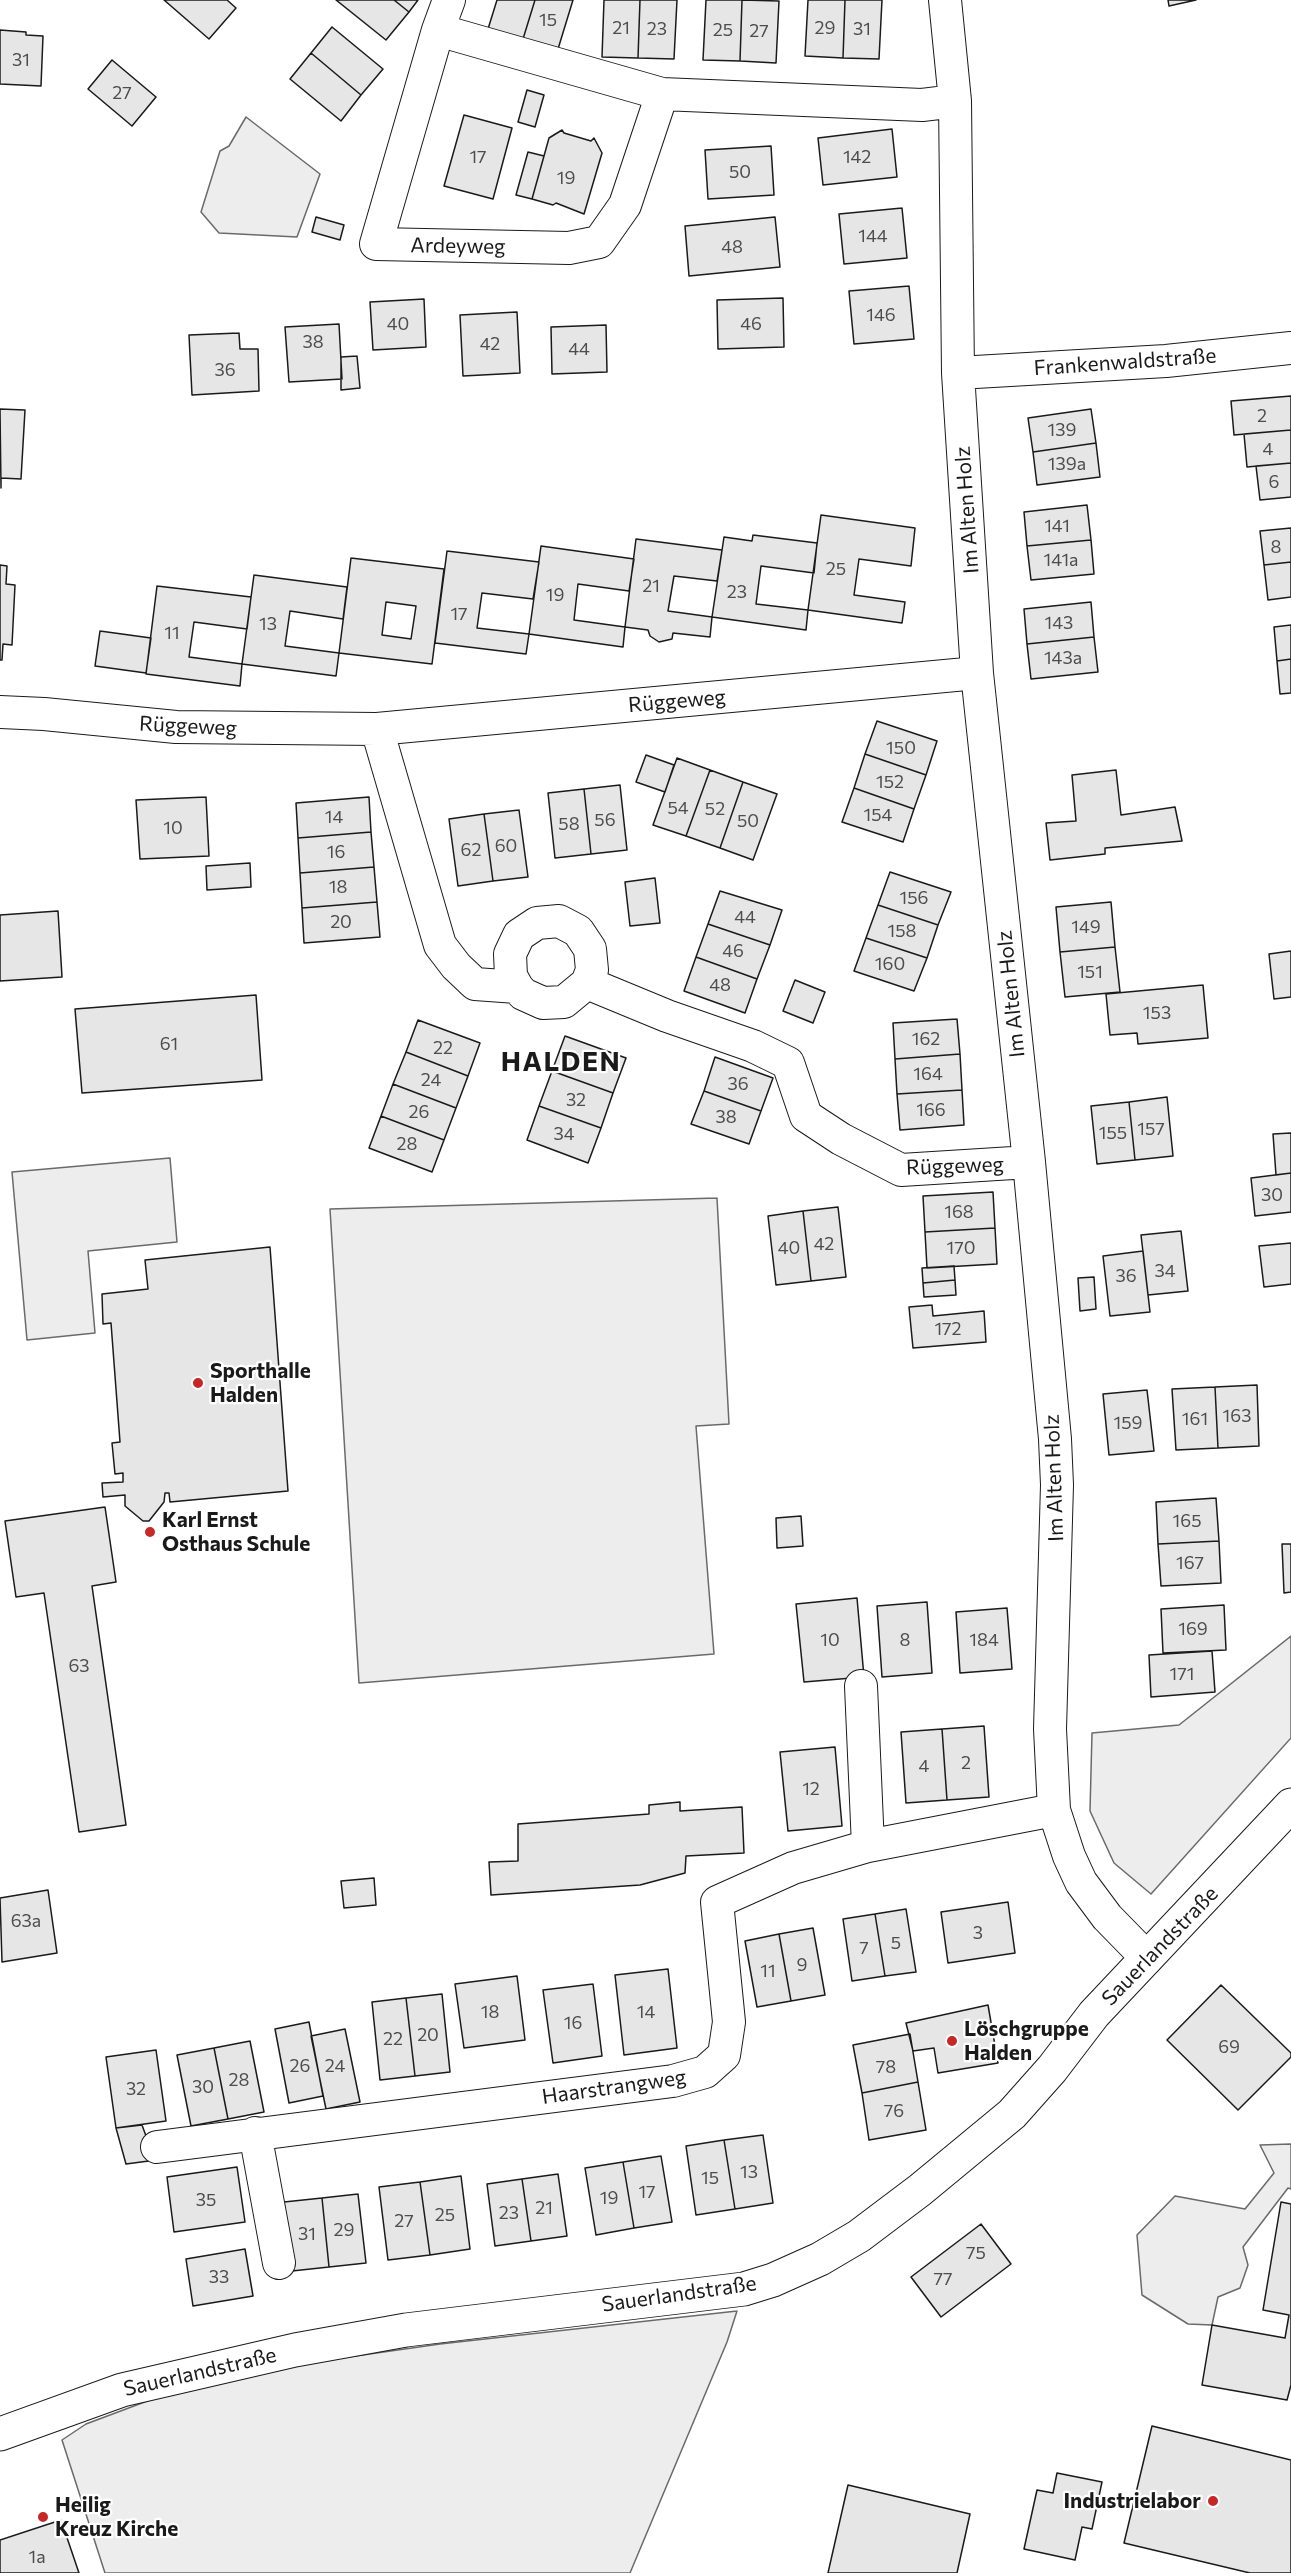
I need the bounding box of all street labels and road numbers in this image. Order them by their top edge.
street label: Ardeyweg [410,233,506,259]
street label: Frankenwaldstraße [1033,343,1217,381]
street label: Im Alten Holz [950,445,984,575]
street label: Rüggeweg [627,684,727,718]
street label: Rüggeweg [138,711,238,741]
street label: Im Alten Holz [992,929,1030,1059]
street label: Rüggeweg [906,1152,1004,1180]
street label: Im Alten Holz [1039,1414,1069,1542]
street label: Sauerlandstraße [1097,1881,1223,2011]
street label: Haarstrangweg [540,2064,688,2110]
street label: Sauerlandstraße [600,2271,758,2317]
street label: Sauerlandstraße [121,2342,279,2402]

